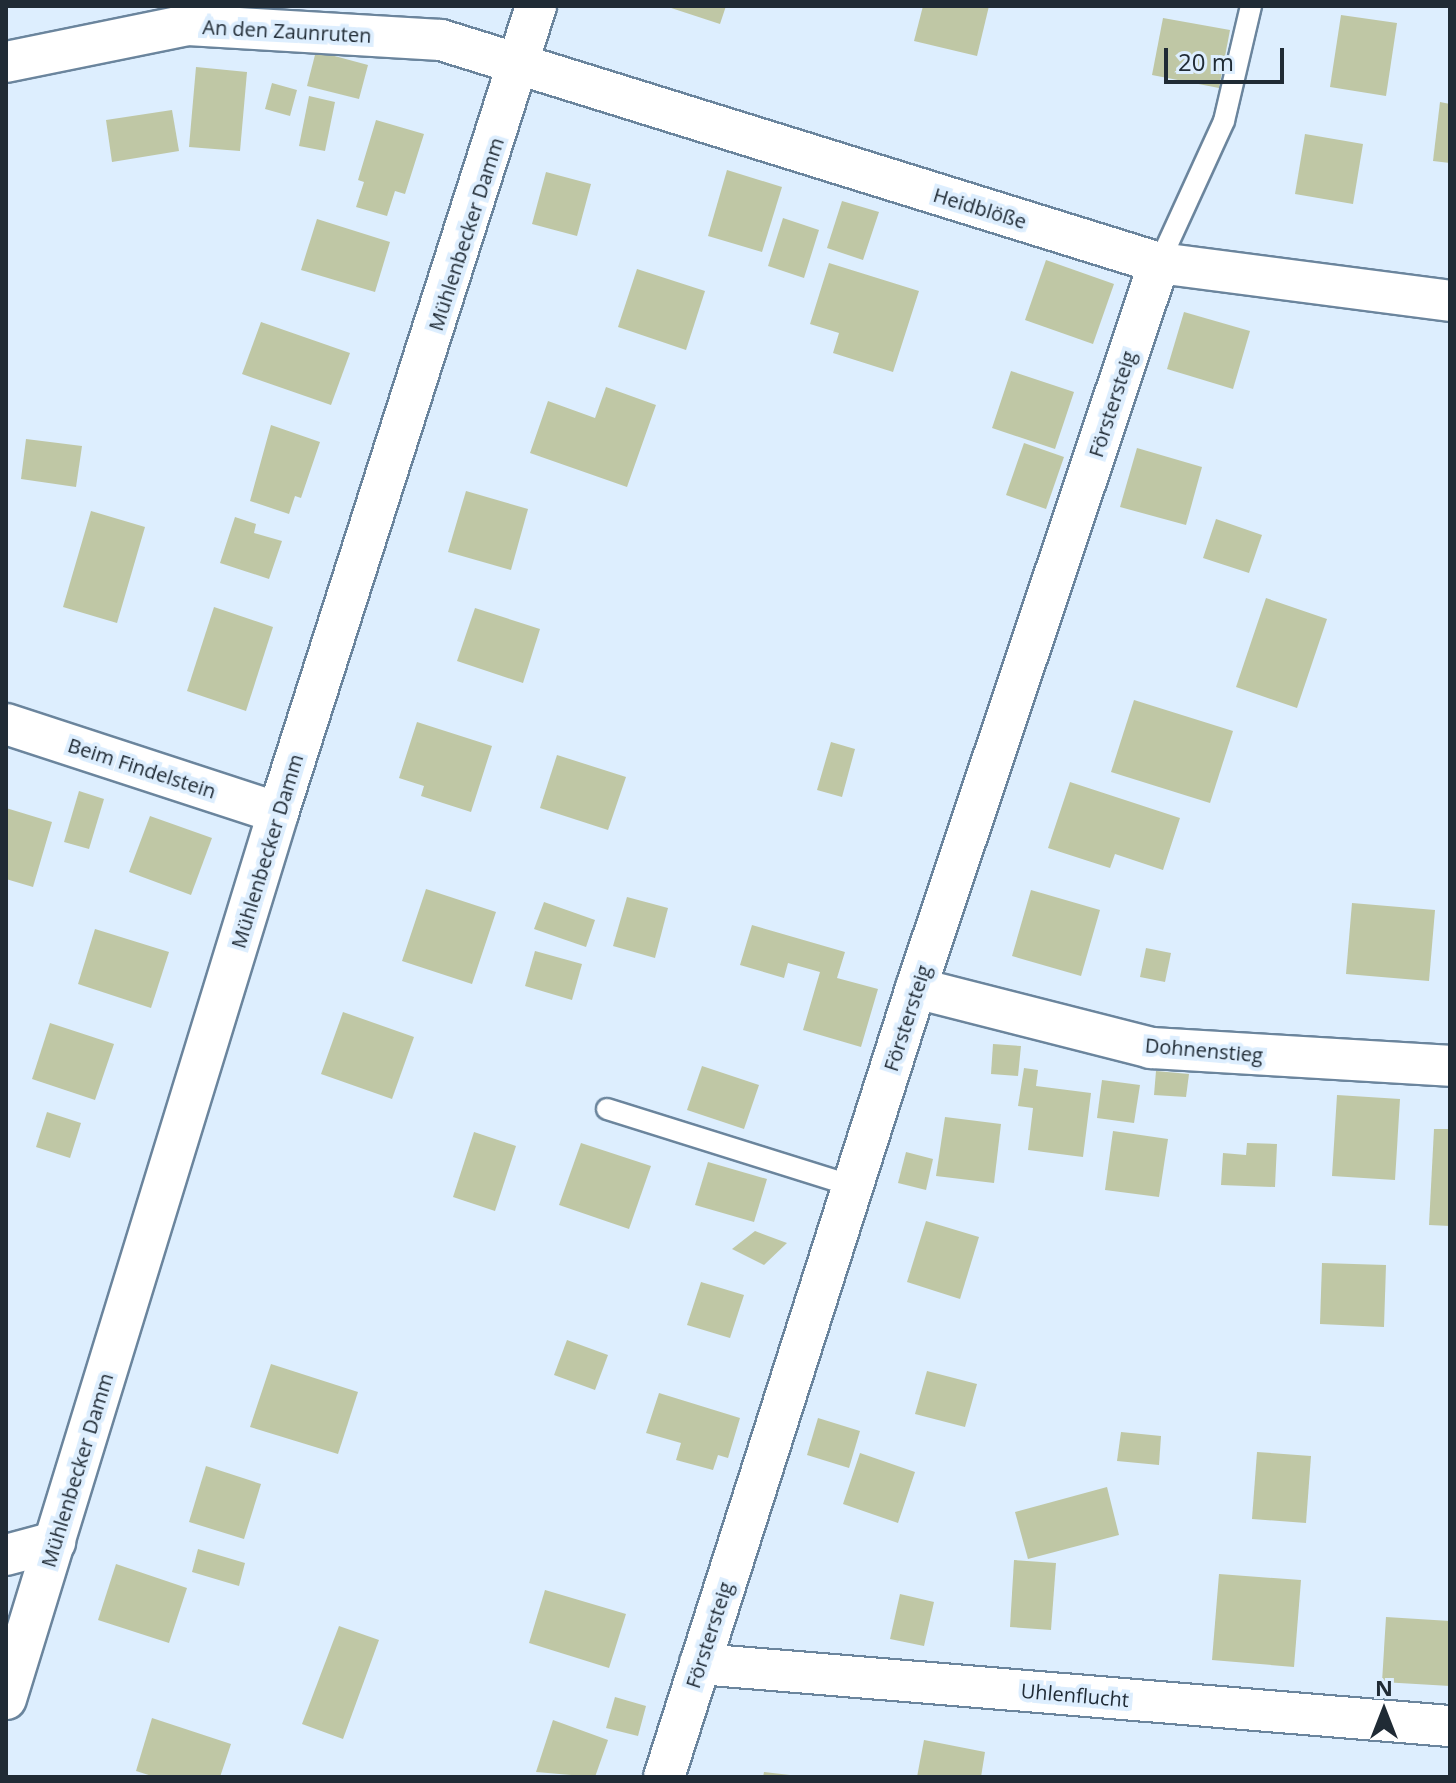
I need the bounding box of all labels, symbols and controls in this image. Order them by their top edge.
street label: An den Zaunruten [202,15,372,47]
scale bar [1168,32,1288,82]
text: 20 m [1178,45,1234,78]
street label: Mühlenbecker Damm [423,134,509,334]
street label: Heidblöße [930,182,1030,234]
street label: Förstersteig [1084,348,1140,460]
street label: Beim Findelstein [65,733,219,803]
street label: Mühlenbecker Damm [226,751,308,951]
street label: Förstersteig [879,962,935,1074]
street label: Dohnenstieg [1144,1033,1264,1067]
street label: Mühlenbecker Damm [36,1370,118,1570]
street label: Förstersteig [681,1579,737,1691]
north arrow [1344,1671,1424,1751]
text: N [1375,1672,1393,1702]
street label: Uhlenflucht [1020,1678,1130,1712]

